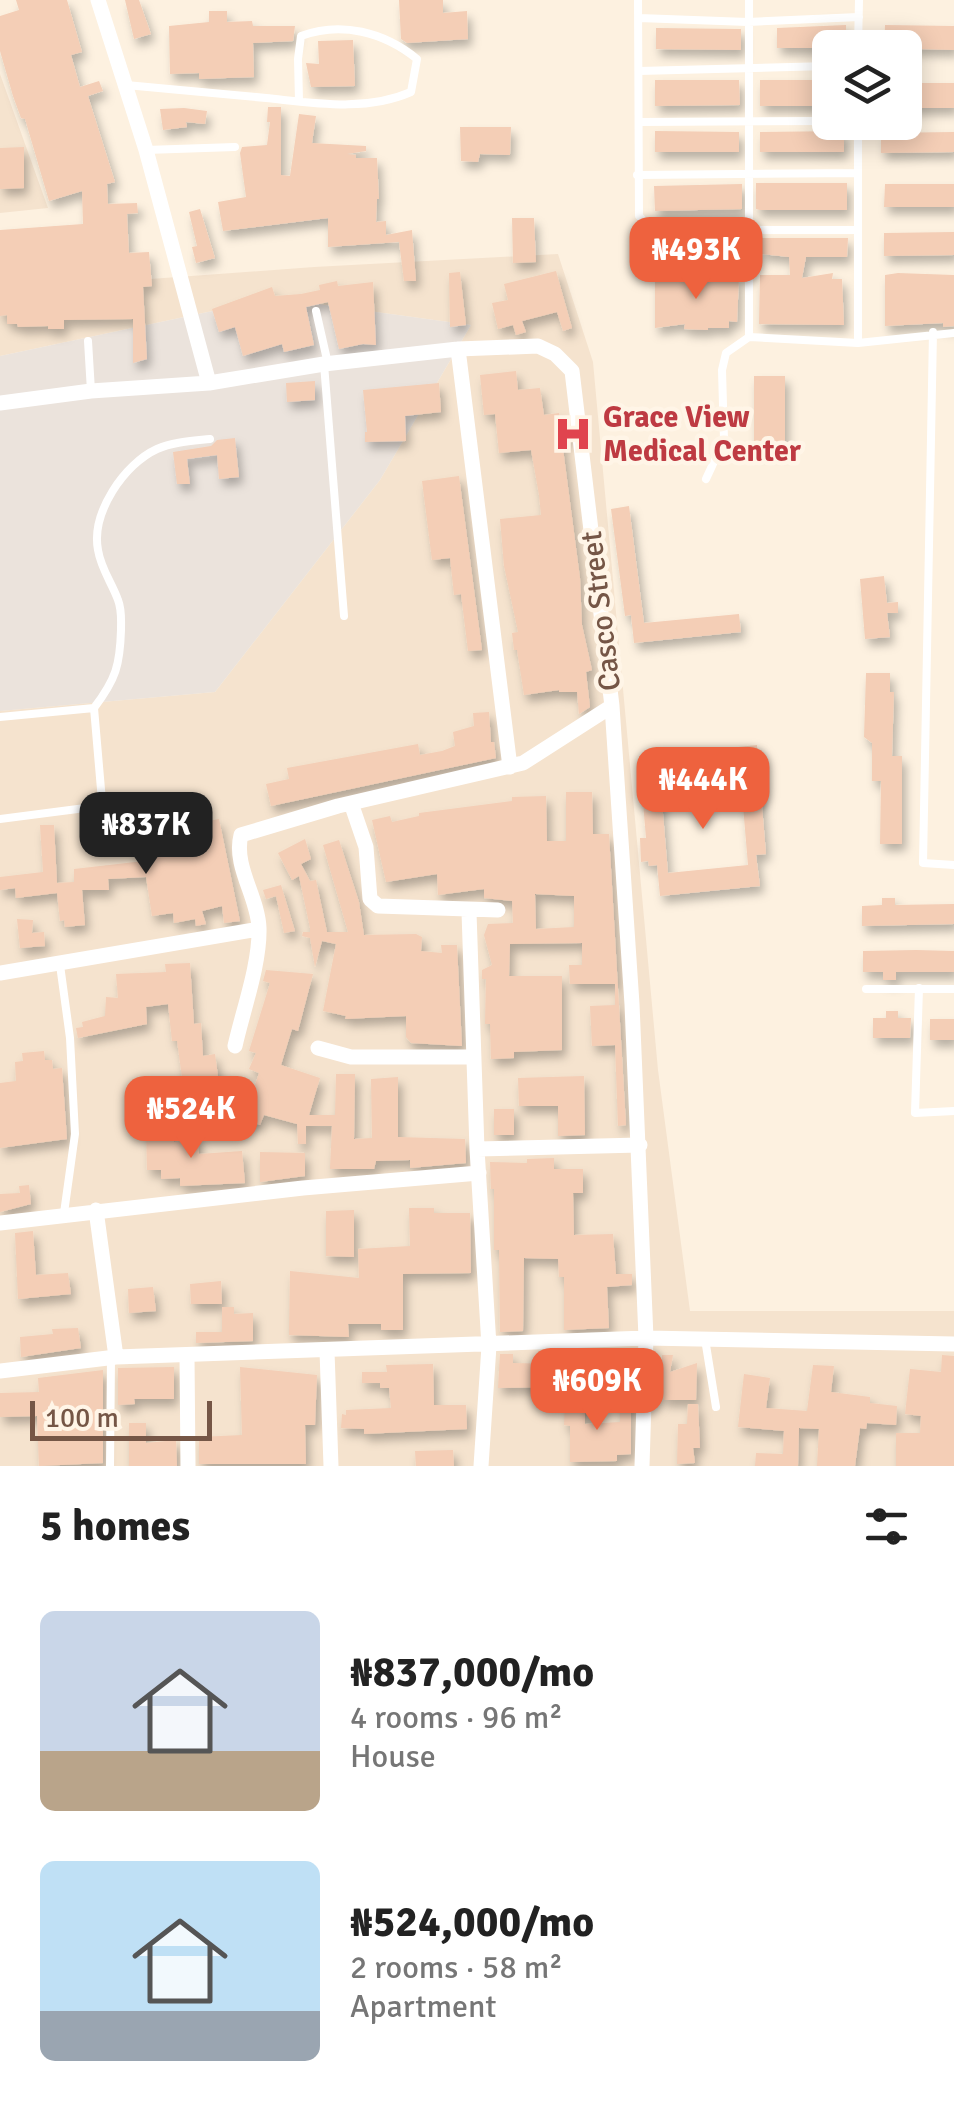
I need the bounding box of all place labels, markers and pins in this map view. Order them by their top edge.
pin: ₦493K [626,217,766,302]
place label: Grace View Medical Center [603,399,801,470]
hospital icon: Grace View Medical Center [552,413,594,455]
pin: ₦444K [633,747,773,832]
pin: ₦837K [76,792,216,877]
pin: ₦524K [121,1076,261,1161]
pin: ₦609K [527,1348,667,1433]

